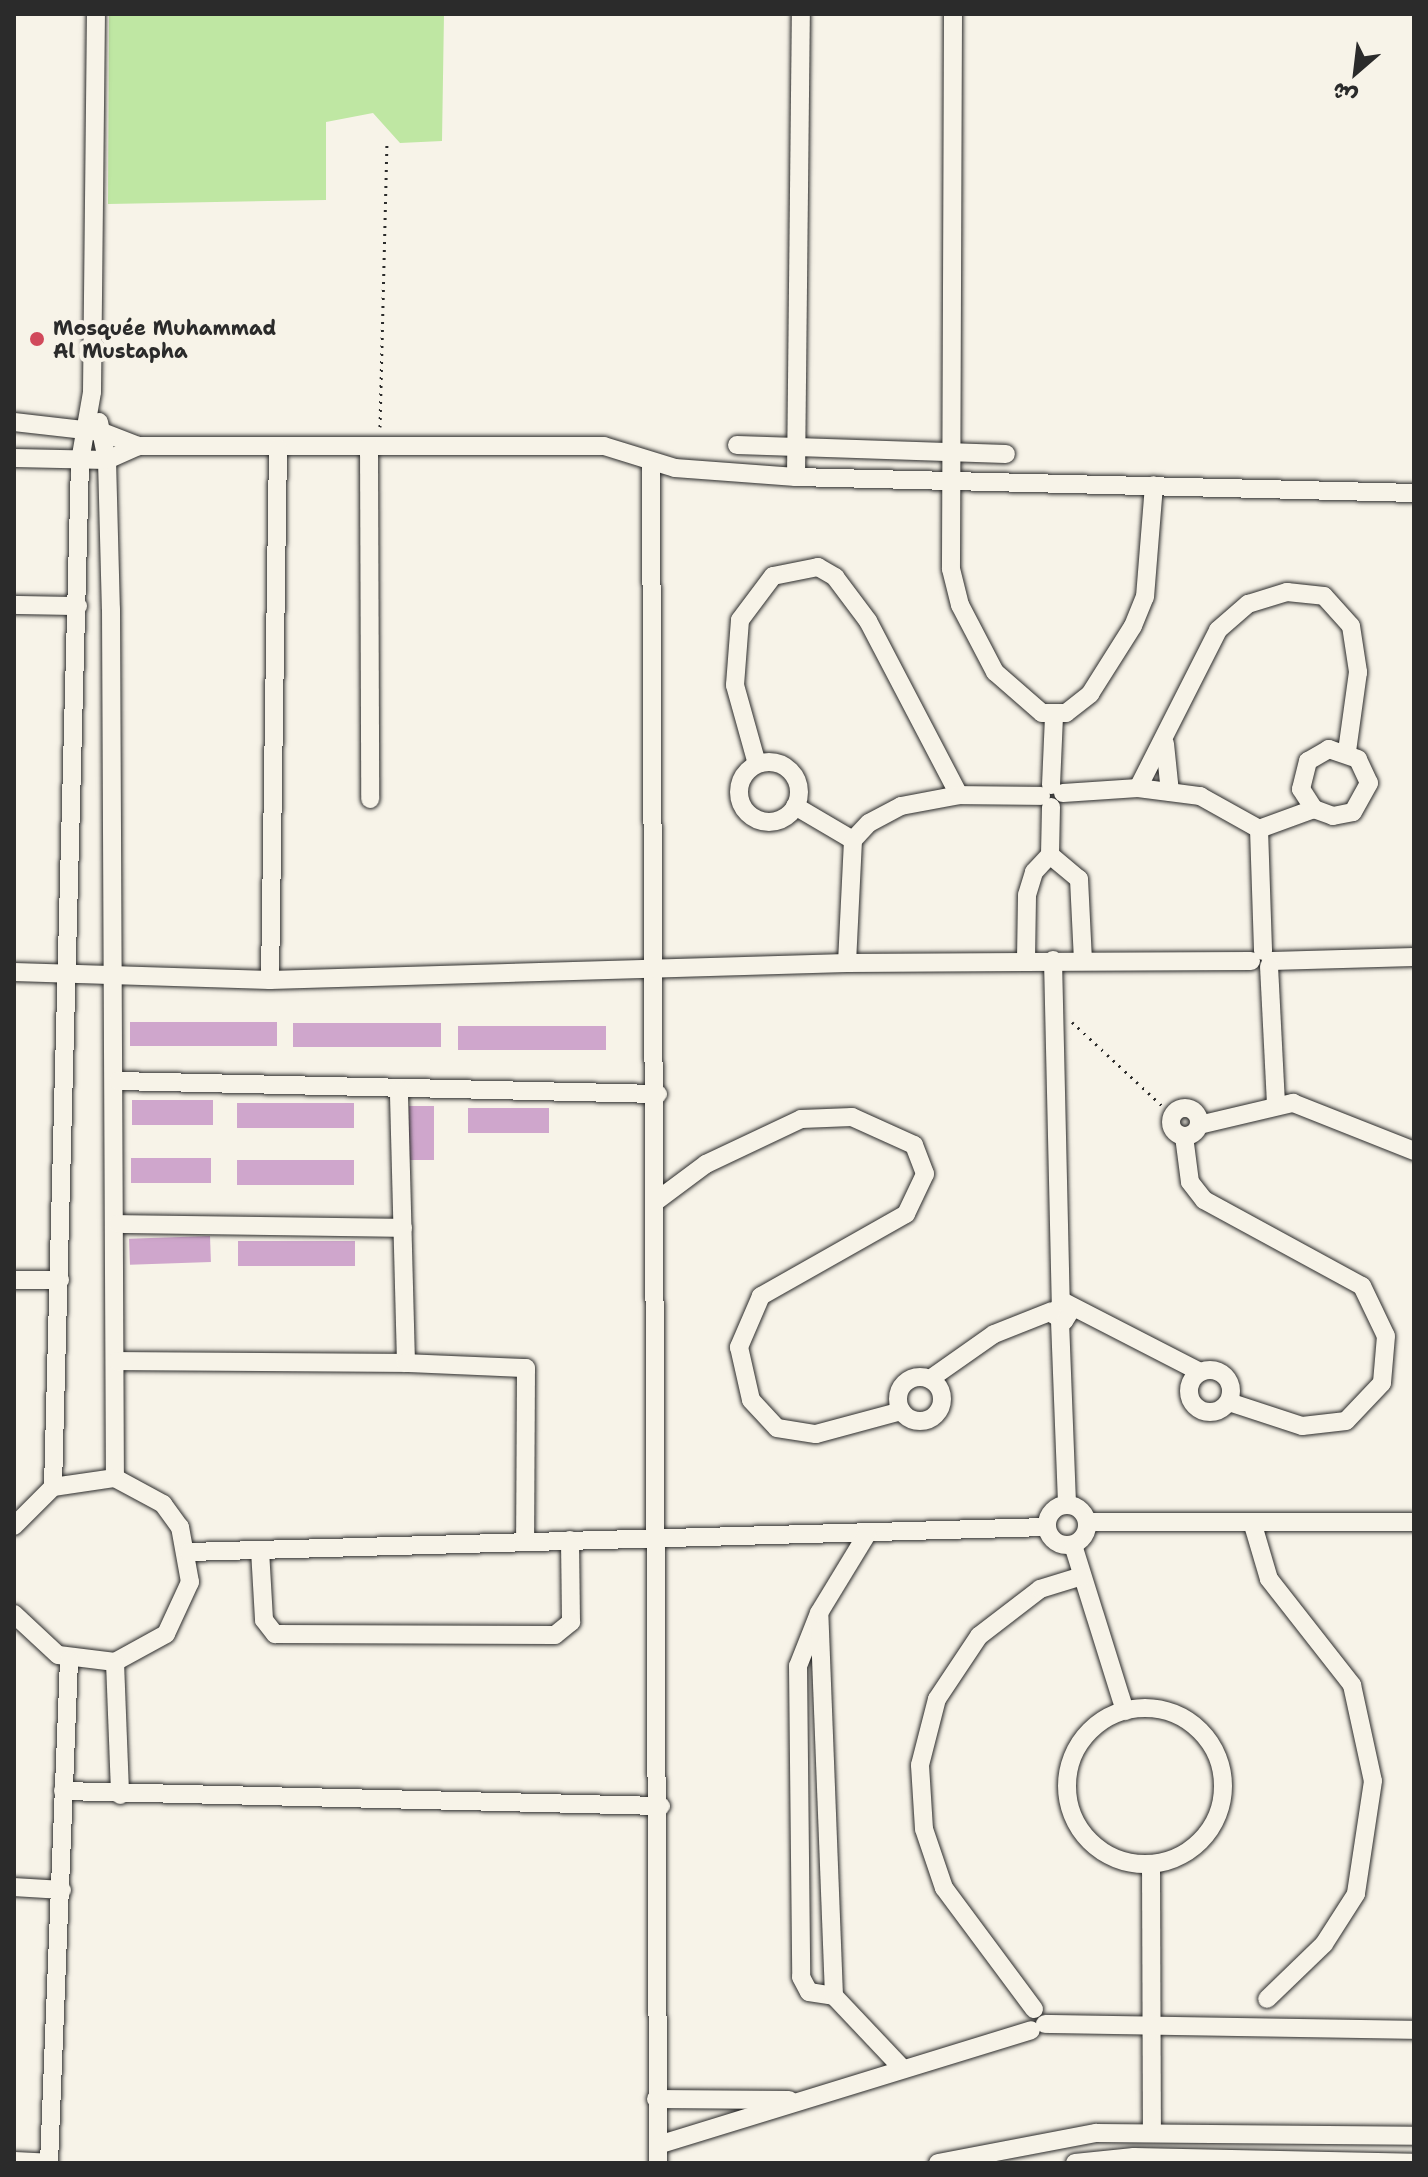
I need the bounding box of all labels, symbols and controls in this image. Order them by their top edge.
north arrow [1316,32,1396,112]
text: ش [1327,75,1362,112]
place label: Mosquée Muhammad Al Mustapha [53,316,276,363]
marker: Mosquée Muhammad Al Mustapha [28,330,46,348]

